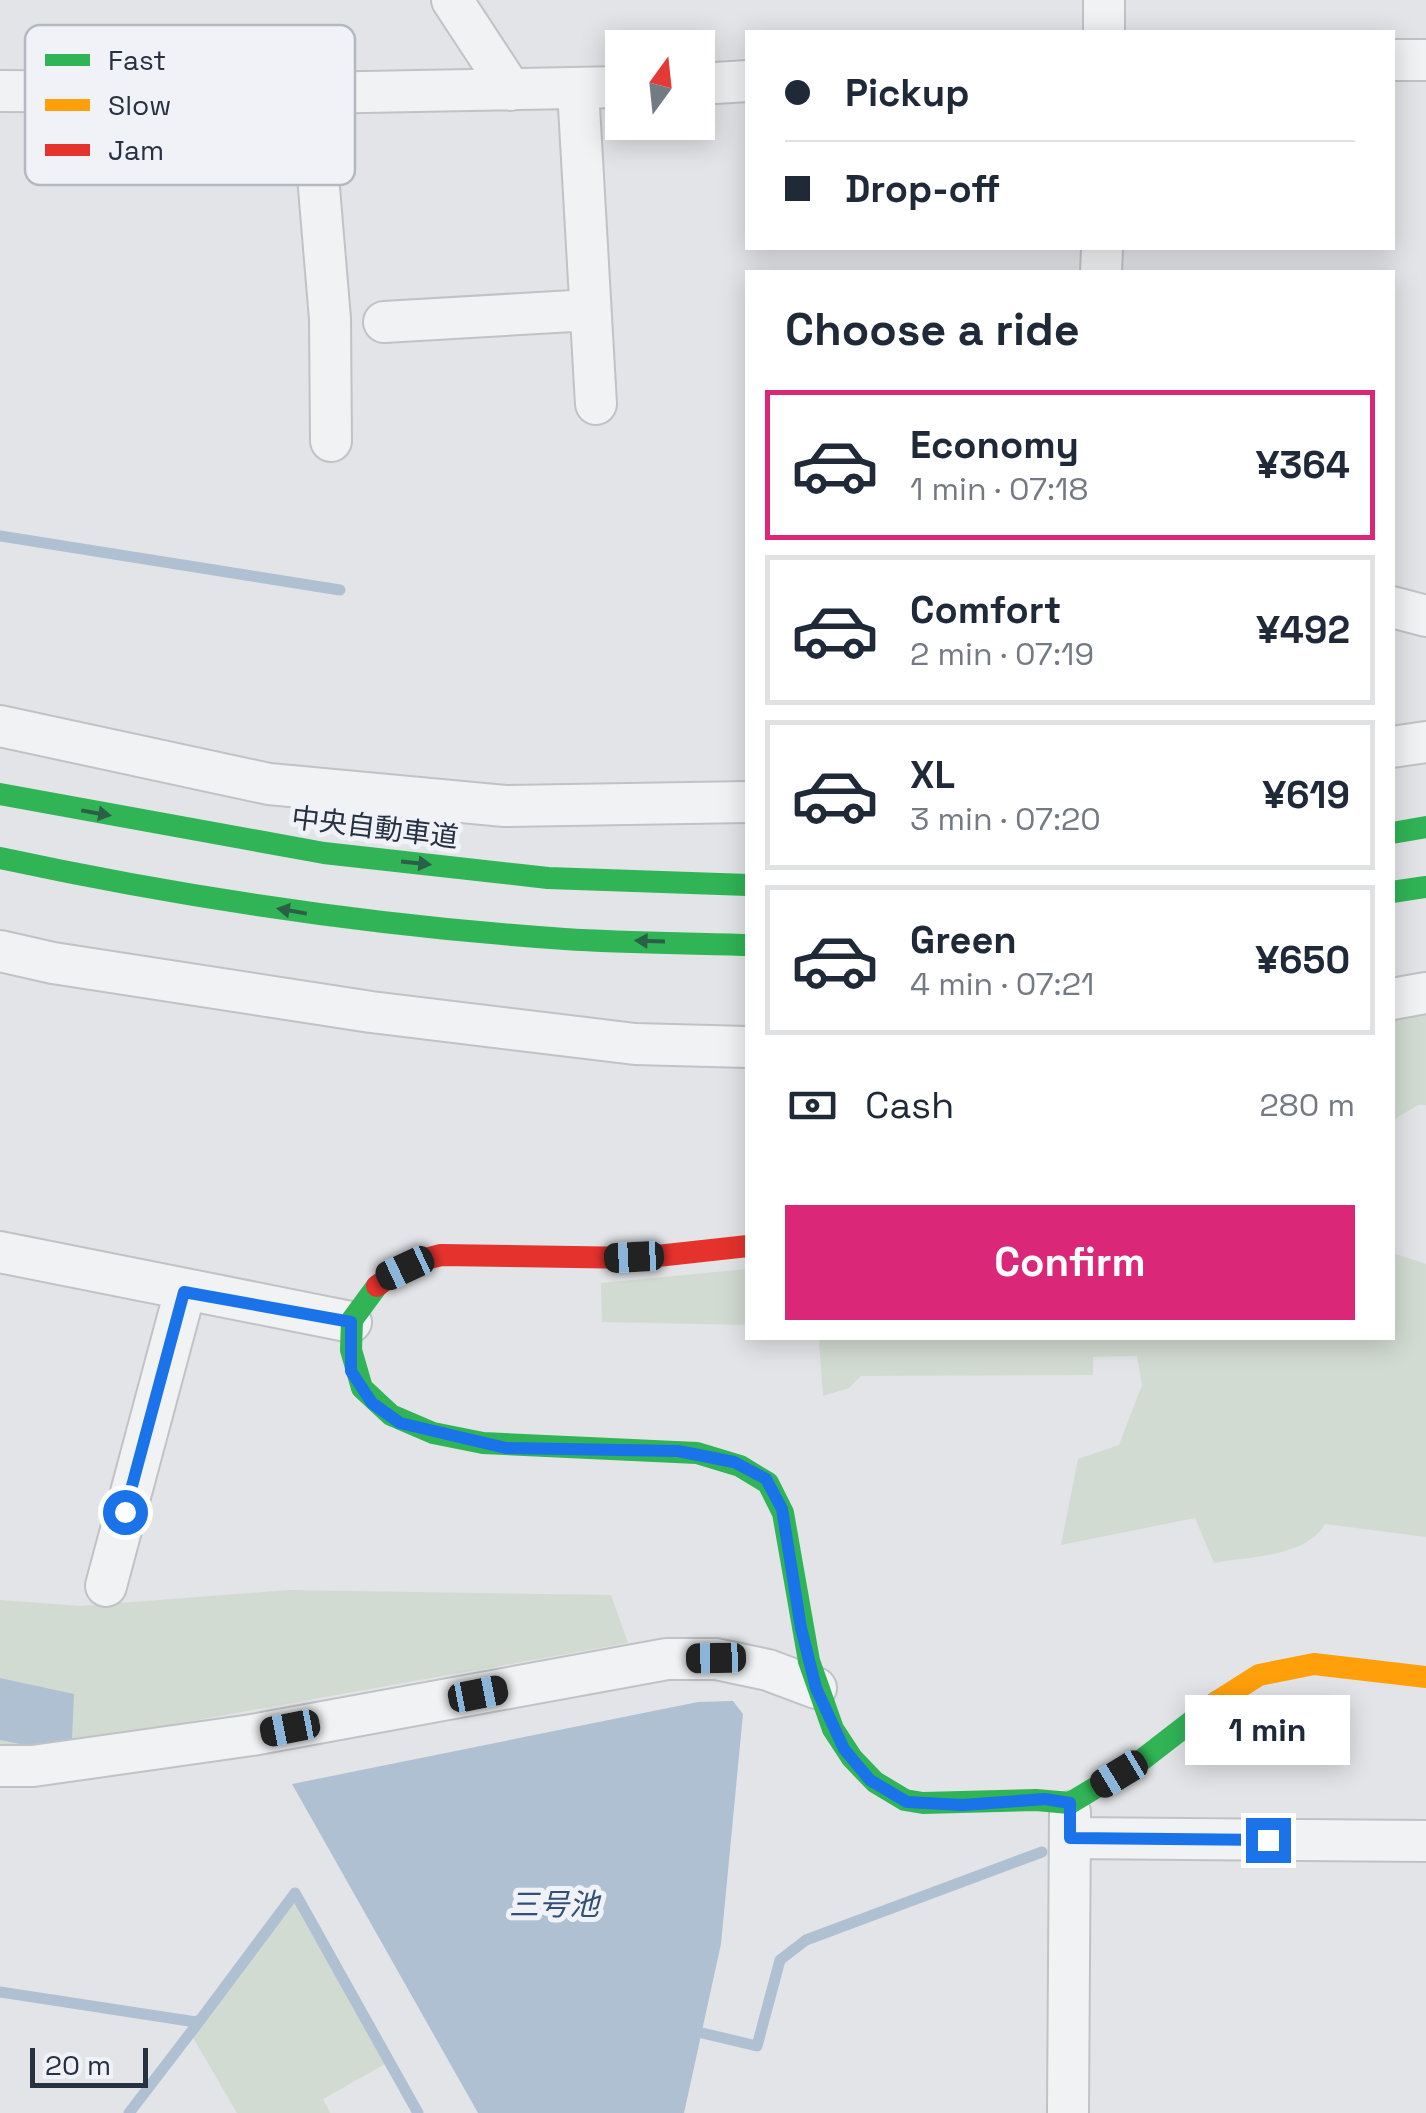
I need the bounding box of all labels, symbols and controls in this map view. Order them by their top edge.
legend [25,25,355,185]
north arrow [605,30,715,140]
map controls [605,30,715,140]
text: Fast [108,42,166,78]
text: Pickup [845,69,969,117]
text: Slow [108,87,171,123]
text: Jam [108,132,164,168]
text: Drop-off [845,165,1000,213]
text: Choose a ride [785,301,1080,358]
icon: car [790,420,880,510]
text: Economy [910,421,1079,469]
text: ¥364 [1256,441,1350,489]
text: 1 min · 07:18 [910,469,1088,509]
icon: car [790,585,880,675]
text: Comfort [910,586,1061,634]
text: ¥492 [1256,606,1350,654]
text: 2 min · 07:19 [910,634,1094,674]
icon: car [790,750,880,840]
text: XL [910,751,955,799]
text: ¥619 [1262,771,1350,819]
street label: 中央自動車道 [289,799,461,855]
text: 3 min · 07:20 [910,799,1101,839]
one-way arrow [80,806,112,821]
one-way arrow [401,855,433,871]
one-way arrow [275,903,307,918]
icon: car [790,915,880,1005]
text: Green [910,916,1017,964]
one-way arrow [634,933,666,949]
text: ¥650 [1256,936,1350,984]
text: 4 min · 07:21 [910,964,1094,1004]
icon: cash [785,1078,840,1133]
text: Cash [865,1081,954,1129]
text: 280 m [1260,1085,1355,1125]
button: Confirm [785,1205,1355,1320]
car [603,1240,665,1274]
car [371,1242,439,1294]
route start [103,1490,148,1535]
car [686,1642,746,1674]
car [446,1674,510,1714]
callout: 1 min [1186,1695,1350,1765]
car [258,1708,322,1748]
text: 1 min [1228,1710,1307,1750]
car [1086,1746,1152,1802]
route end [1246,1818,1291,1863]
water label: 三号池 [509,1885,602,1924]
scale bar [30,2043,148,2088]
text: 20 m [45,2047,111,2083]

